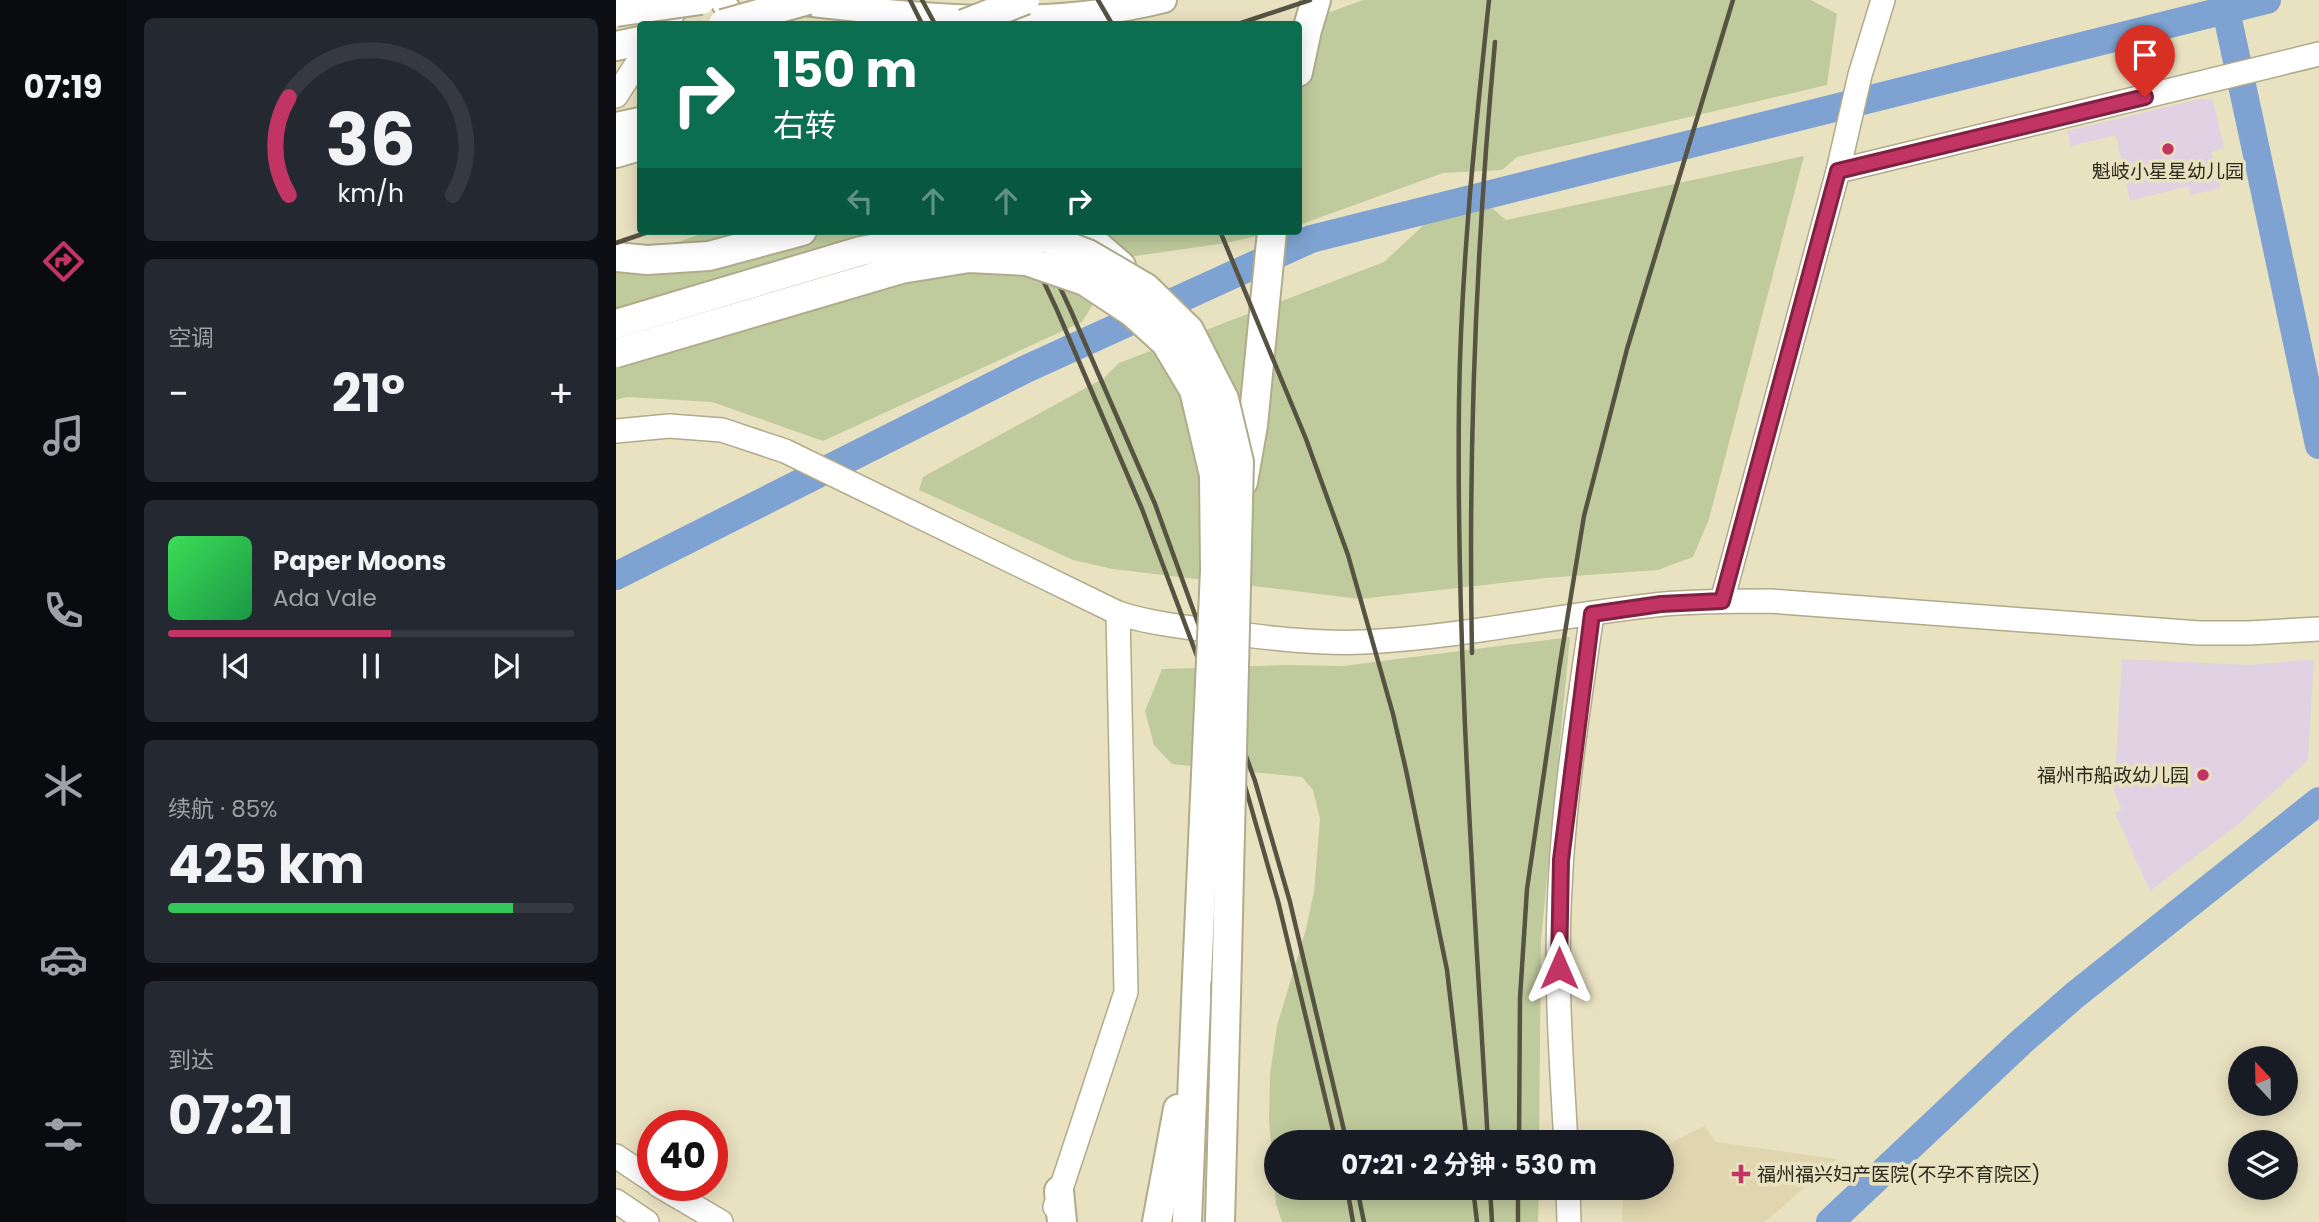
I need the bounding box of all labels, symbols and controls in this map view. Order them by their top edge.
pin [2115,25,2175,97]
text: 150 m [773,36,918,104]
icon: arrive [2126,36,2164,74]
icon: right [658,49,749,140]
text: 07:19 [24,64,102,109]
text: 36 [326,90,416,191]
text: 右转 [773,103,837,148]
marker: 魁岐小星星幼儿园 [2160,141,2176,157]
place label: 魁岐小星星幼儿园 [2092,158,2244,185]
text: km/h [338,176,404,211]
icon: left [841,182,879,220]
icon: ahead [914,182,952,220]
icon: ahead [987,182,1025,220]
icon: right [1060,182,1098,220]
icon: directions [39,237,88,286]
text: 空调 [168,322,214,354]
text: 21° [332,357,405,430]
text: − [168,367,189,420]
text: + [548,367,574,420]
icon: music [39,411,88,460]
text: Paper Moons [273,543,446,579]
text: Ada Vale [273,582,377,614]
icon: phone [39,586,88,635]
icon: previous [217,647,255,685]
icon: pause [352,647,390,685]
icon: next [487,647,525,685]
icon: climate [39,761,88,810]
place label: 福州市船政幼儿园 [2037,762,2189,789]
marker: 福州市船政幼儿园 [2195,767,2211,783]
text: 续航 · 85% [168,793,278,825]
text: 425 km [168,828,365,901]
position arrow [1522,931,1596,1005]
icon: car [39,935,88,984]
text: 到达 [168,1044,214,1076]
north arrow [2228,1046,2298,1116]
map controls [2228,1046,2298,1200]
text: 07:21 [168,1079,294,1152]
icon: filters [39,1110,88,1159]
speed limit sign: 40 [637,1110,728,1201]
button: layers [2228,1130,2298,1200]
text: 07:21 · 2 分钟 · 530 m [1341,1147,1597,1183]
place label: 福州福兴妇产医院(不孕不育院区) [1757,1161,2040,1188]
marker: 福州福兴妇产医院(不孕不育院区) [1731,1164,1751,1184]

